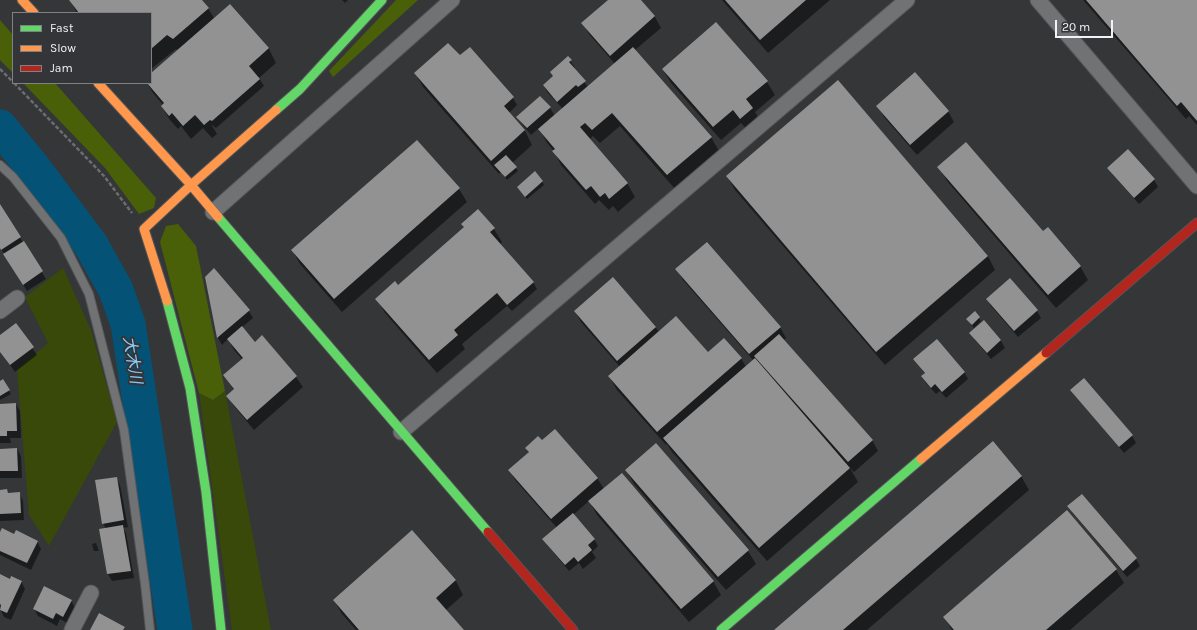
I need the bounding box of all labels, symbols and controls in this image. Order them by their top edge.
legend [12,12,152,84]
scale bar [1057,12,1115,38]
text: 20 m [1062,20,1090,34]
text: Fast [50,21,73,35]
text: Slow [50,41,76,55]
text: Jam [50,61,73,75]
water label: 大木川 [119,335,145,385]

